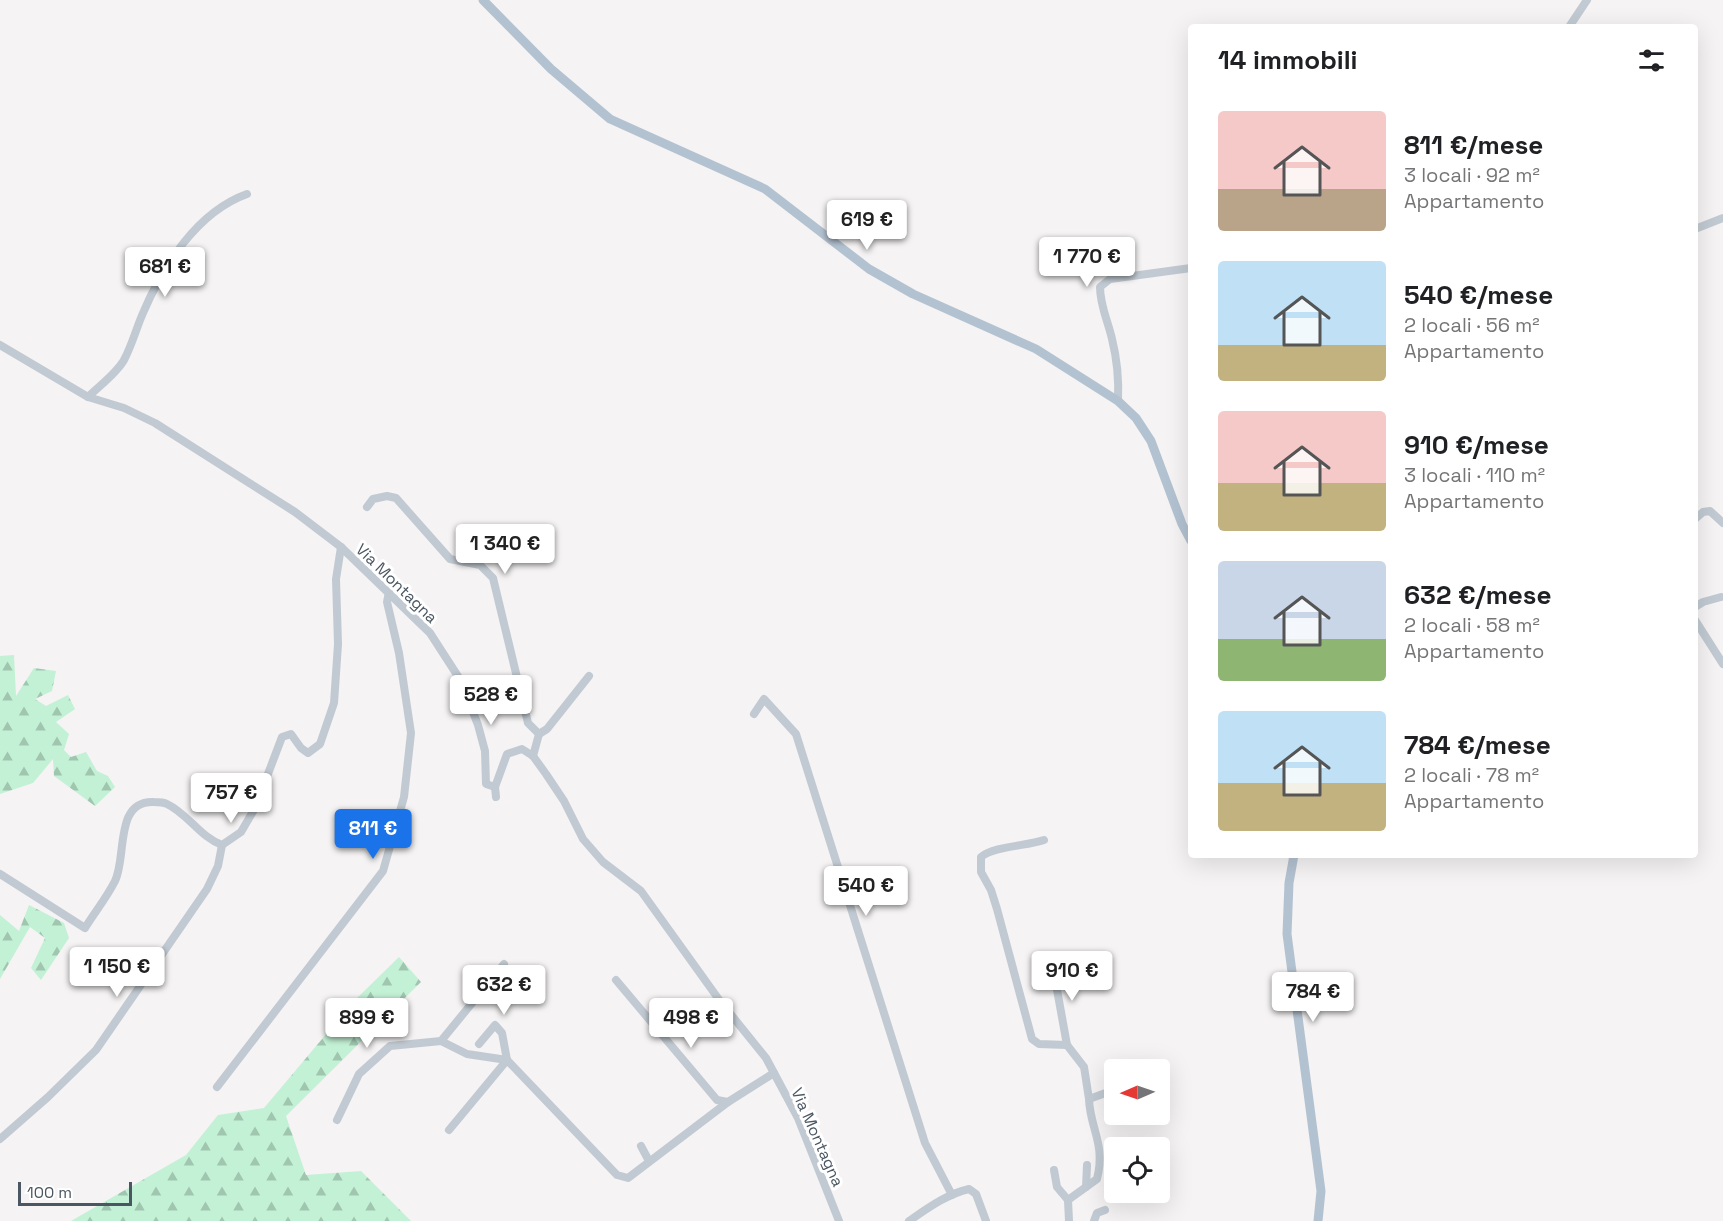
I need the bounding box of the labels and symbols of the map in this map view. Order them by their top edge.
pin: 619 € [825,200,909,251]
pin: 1 770 € [1032,237,1142,288]
pin: 681 € [123,247,207,298]
pin: 1 340 € [450,524,560,575]
street label: Via Montagna [351,539,442,628]
pin: 528 € [449,675,533,726]
pin: 757 € [189,773,273,824]
pin: 811 € [331,809,415,860]
pin: 540 € [824,866,908,917]
pin: 1 150 € [62,947,172,998]
pin: 910 € [1030,951,1114,1002]
pin: 632 € [462,965,546,1016]
pin: 784 € [1271,972,1355,1023]
pin: 899 € [325,998,409,1049]
pin: 498 € [649,998,733,1049]
north arrow [1104,1059,1170,1125]
street label: Via Montagna [786,1085,849,1190]
scale bar [18,1179,132,1206]

